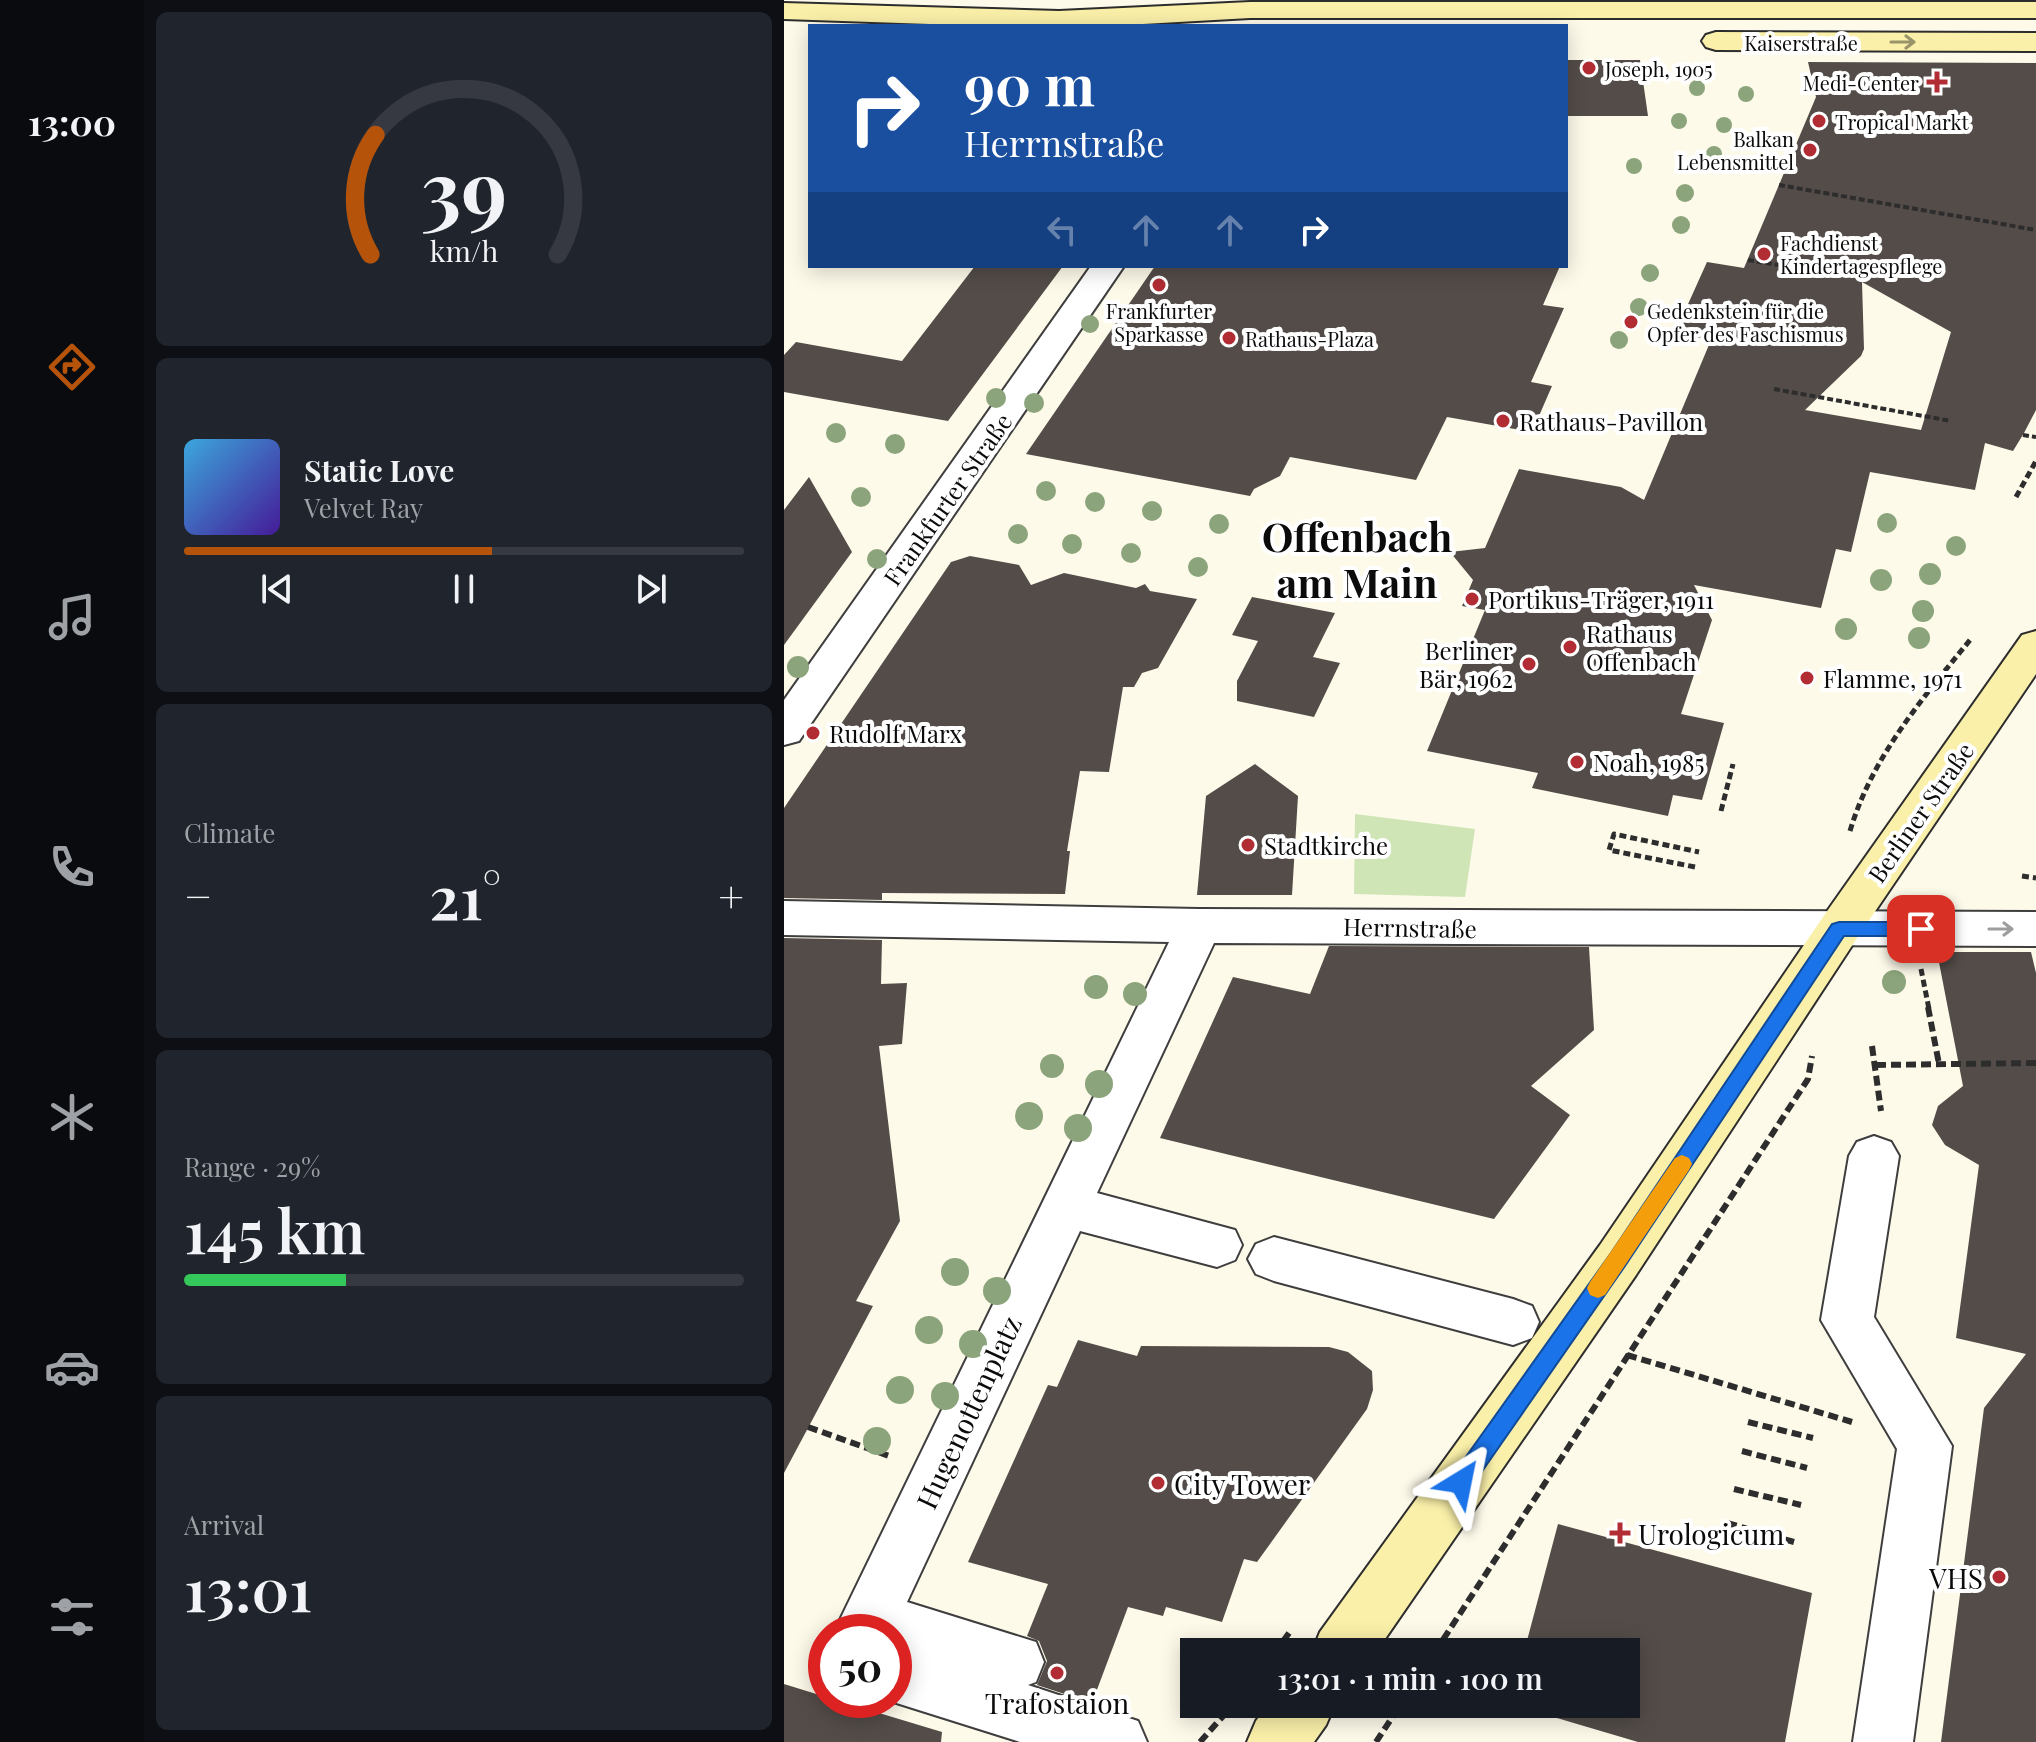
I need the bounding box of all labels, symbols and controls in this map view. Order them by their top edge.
street label: Kaiserstraße [1744,29,1858,56]
one-way arrow [1889,34,1916,50]
text: 90 m [964,46,1095,121]
place label: Joseph, 1905 [1604,55,1713,82]
icon: right [832,56,936,160]
marker: Joseph, 1905 [1580,59,1598,77]
place label: Medi-Center [1803,69,1919,96]
marker: Medi-Center [1926,71,1948,93]
text: 13:00 [28,97,116,145]
place label: Tropical Markt [1835,108,1970,135]
marker: Tropical Markt [1810,112,1828,130]
text: Herrnstraße [964,118,1164,166]
place label: Balkan Lebensmittel [1677,125,1794,175]
text: 39 [421,131,507,242]
marker: Balkan Lebensmittel [1801,141,1819,159]
icon: left [1040,208,1084,252]
icon: ahead [1124,208,1168,252]
icon: ahead [1208,208,1252,252]
icon: right [1292,208,1336,252]
place label: Fachdienst Kindertagespflege [1780,229,1942,279]
text: km/h [430,231,498,269]
marker: Fachdienst Kindertagespflege [1755,245,1773,263]
marker: Frankfurter Sparkasse [1150,276,1168,294]
place label: Frankfurter Sparkasse [1106,297,1212,347]
place label: Gedenkstein für die Opfer des Faschismus [1647,297,1844,347]
marker: Gedenkstein für die Opfer des Faschismus [1622,313,1640,331]
place label: Rathaus-Plaza [1245,325,1374,352]
marker: Rathaus-Plaza [1220,329,1238,347]
icon: directions [44,339,100,395]
place label: Rathaus-Pavillon [1519,405,1703,437]
street label: Frankfurter Straße [876,406,1018,592]
marker: Rathaus-Pavillon [1494,412,1512,430]
text: Static Love [304,450,454,490]
text: Velvet Ray [304,490,423,525]
district label: Offenbach am Main [1262,509,1452,608]
icon: previous [255,567,299,611]
icon: pause [442,567,486,611]
icon: next [629,567,673,611]
place label: Portikus-Träger, 1911 [1488,583,1714,615]
icon: music [44,589,100,645]
marker: Portikus-Träger, 1911 [1463,590,1481,608]
place label: Rathaus Offenbach [1586,617,1697,677]
place label: Berliner Bär, 1962 [1419,634,1513,694]
marker: Rathaus Offenbach [1561,638,1579,656]
marker: Berliner Bär, 1962 [1520,655,1538,673]
place label: Flamme, 1971 [1823,662,1962,694]
marker: Flamme, 1971 [1798,669,1816,687]
place label: Rudolf Marx [829,717,963,749]
marker: Rudolf Marx [804,724,822,742]
street label: Berliner Straße [1860,736,1980,888]
place label: Noah, 1985 [1593,746,1705,778]
marker: Noah, 1985 [1568,753,1586,771]
text: Climate [184,815,275,850]
place label: Stadtkirche [1264,829,1388,861]
marker: Stadtkirche [1239,836,1257,854]
icon: phone [44,839,100,895]
text: 21° [429,855,501,935]
text: − [184,865,212,924]
text: + [718,865,744,924]
pin [1887,895,1955,963]
icon: arrive [1899,907,1943,951]
street label: Herrnstraße [1343,910,1477,944]
one-way arrow [1987,921,2014,937]
icon: climate [44,1089,100,1145]
text: Range · 29% [184,1149,320,1184]
text: 145 km [184,1189,365,1269]
street label: Hugenottenplatz [907,1310,1029,1514]
icon: car [44,1339,100,1395]
position arrow [1419,1440,1503,1524]
place label: City Tower [1174,1465,1311,1502]
marker: City Tower [1149,1474,1167,1492]
text: Arrival [184,1507,264,1542]
place label: Urologicum [1638,1515,1785,1552]
marker: Urologicum [1609,1522,1631,1544]
text: 13:01 [184,1547,312,1627]
place label: VHS [1928,1559,1983,1596]
marker: VHS [1990,1568,2008,1586]
icon: filters [44,1589,100,1645]
speed limit sign: 50 [808,1614,912,1718]
text: 13:01 · 1 min · 100 m [1277,1658,1543,1698]
marker: Trafostaion [1048,1664,1066,1682]
place label: Trafostaion [985,1684,1130,1721]

